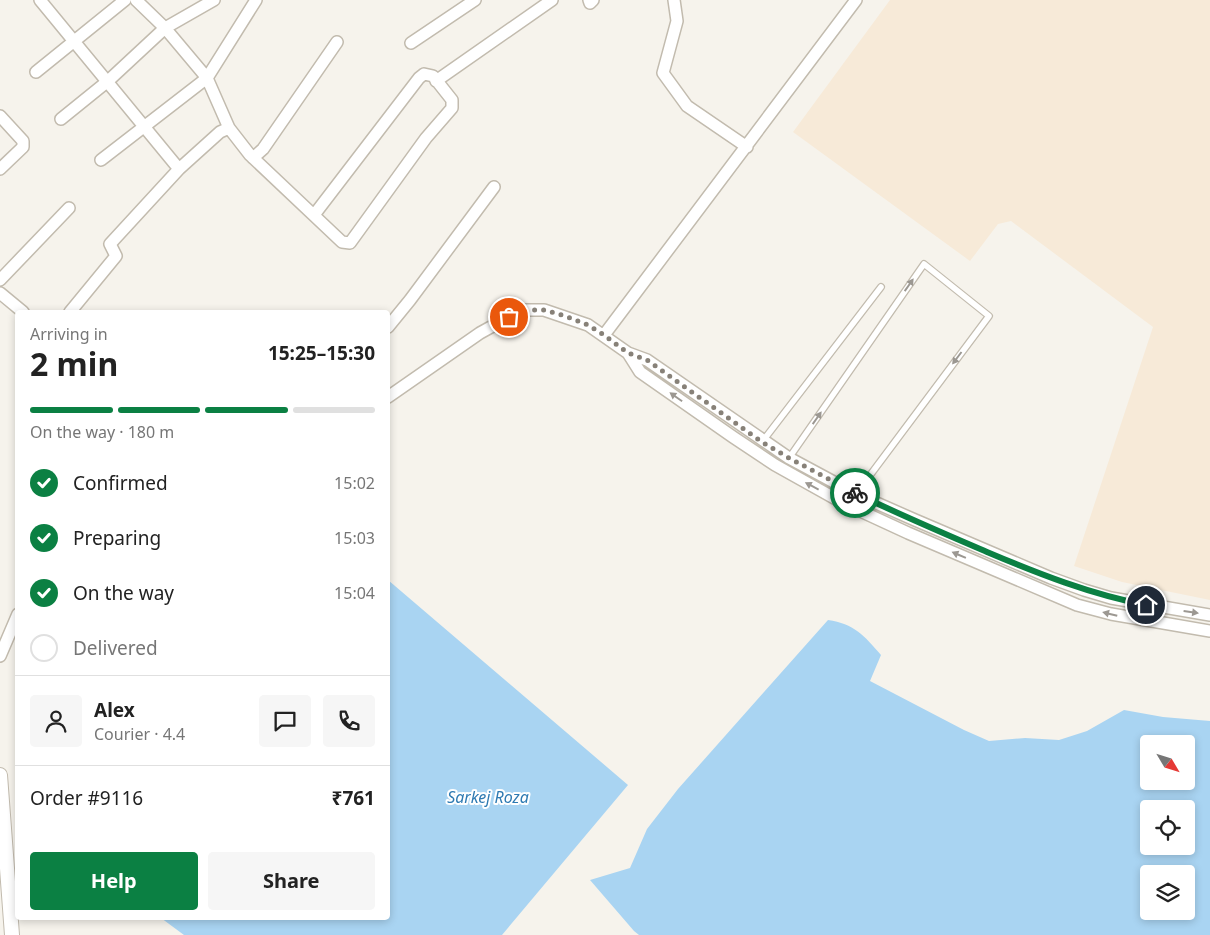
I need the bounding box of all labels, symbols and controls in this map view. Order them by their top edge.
one-way arrow [904,278,914,292]
pin [488,296,530,338]
icon: bag [495,303,523,331]
text: Arriving in [30,323,108,345]
text: 15:25–15:30 [268,340,375,366]
text: 2 min [30,342,118,385]
one-way arrow [952,351,963,364]
one-way arrow [669,392,683,402]
one-way arrow [812,411,822,425]
text: On the way · 180 m [30,421,174,443]
courier [830,468,880,518]
icon: check [30,469,58,497]
text: Confirmed [73,470,168,496]
text: 15:02 [334,472,375,494]
icon: bike [841,479,869,507]
one-way arrow [805,482,819,490]
icon: check [30,524,58,552]
text: Preparing [73,525,161,551]
text: 15:03 [334,527,375,549]
one-way arrow [952,550,966,558]
icon: check [30,579,58,607]
text: On the way [73,580,174,606]
text: 15:04 [334,582,375,604]
pin [1125,584,1167,626]
icon: home [1132,591,1160,619]
one-way arrow [1183,609,1199,617]
one-way arrow [1103,610,1118,618]
text: Delivered [73,635,158,661]
button: person [30,695,82,747]
button: chat [259,695,311,747]
button: phone [323,695,375,747]
text: Alex [94,697,135,723]
text: Courier · 4.4 [94,723,185,745]
north arrow [1140,735,1195,790]
map controls [1140,735,1195,920]
text: Order #9116 [30,785,143,811]
text: ₹761 [332,785,375,811]
water label: Sarkej Roza [447,786,529,808]
button: locate [1140,800,1195,855]
button: Help [30,852,198,910]
button: Share [208,852,375,910]
button: layers [1140,865,1195,920]

